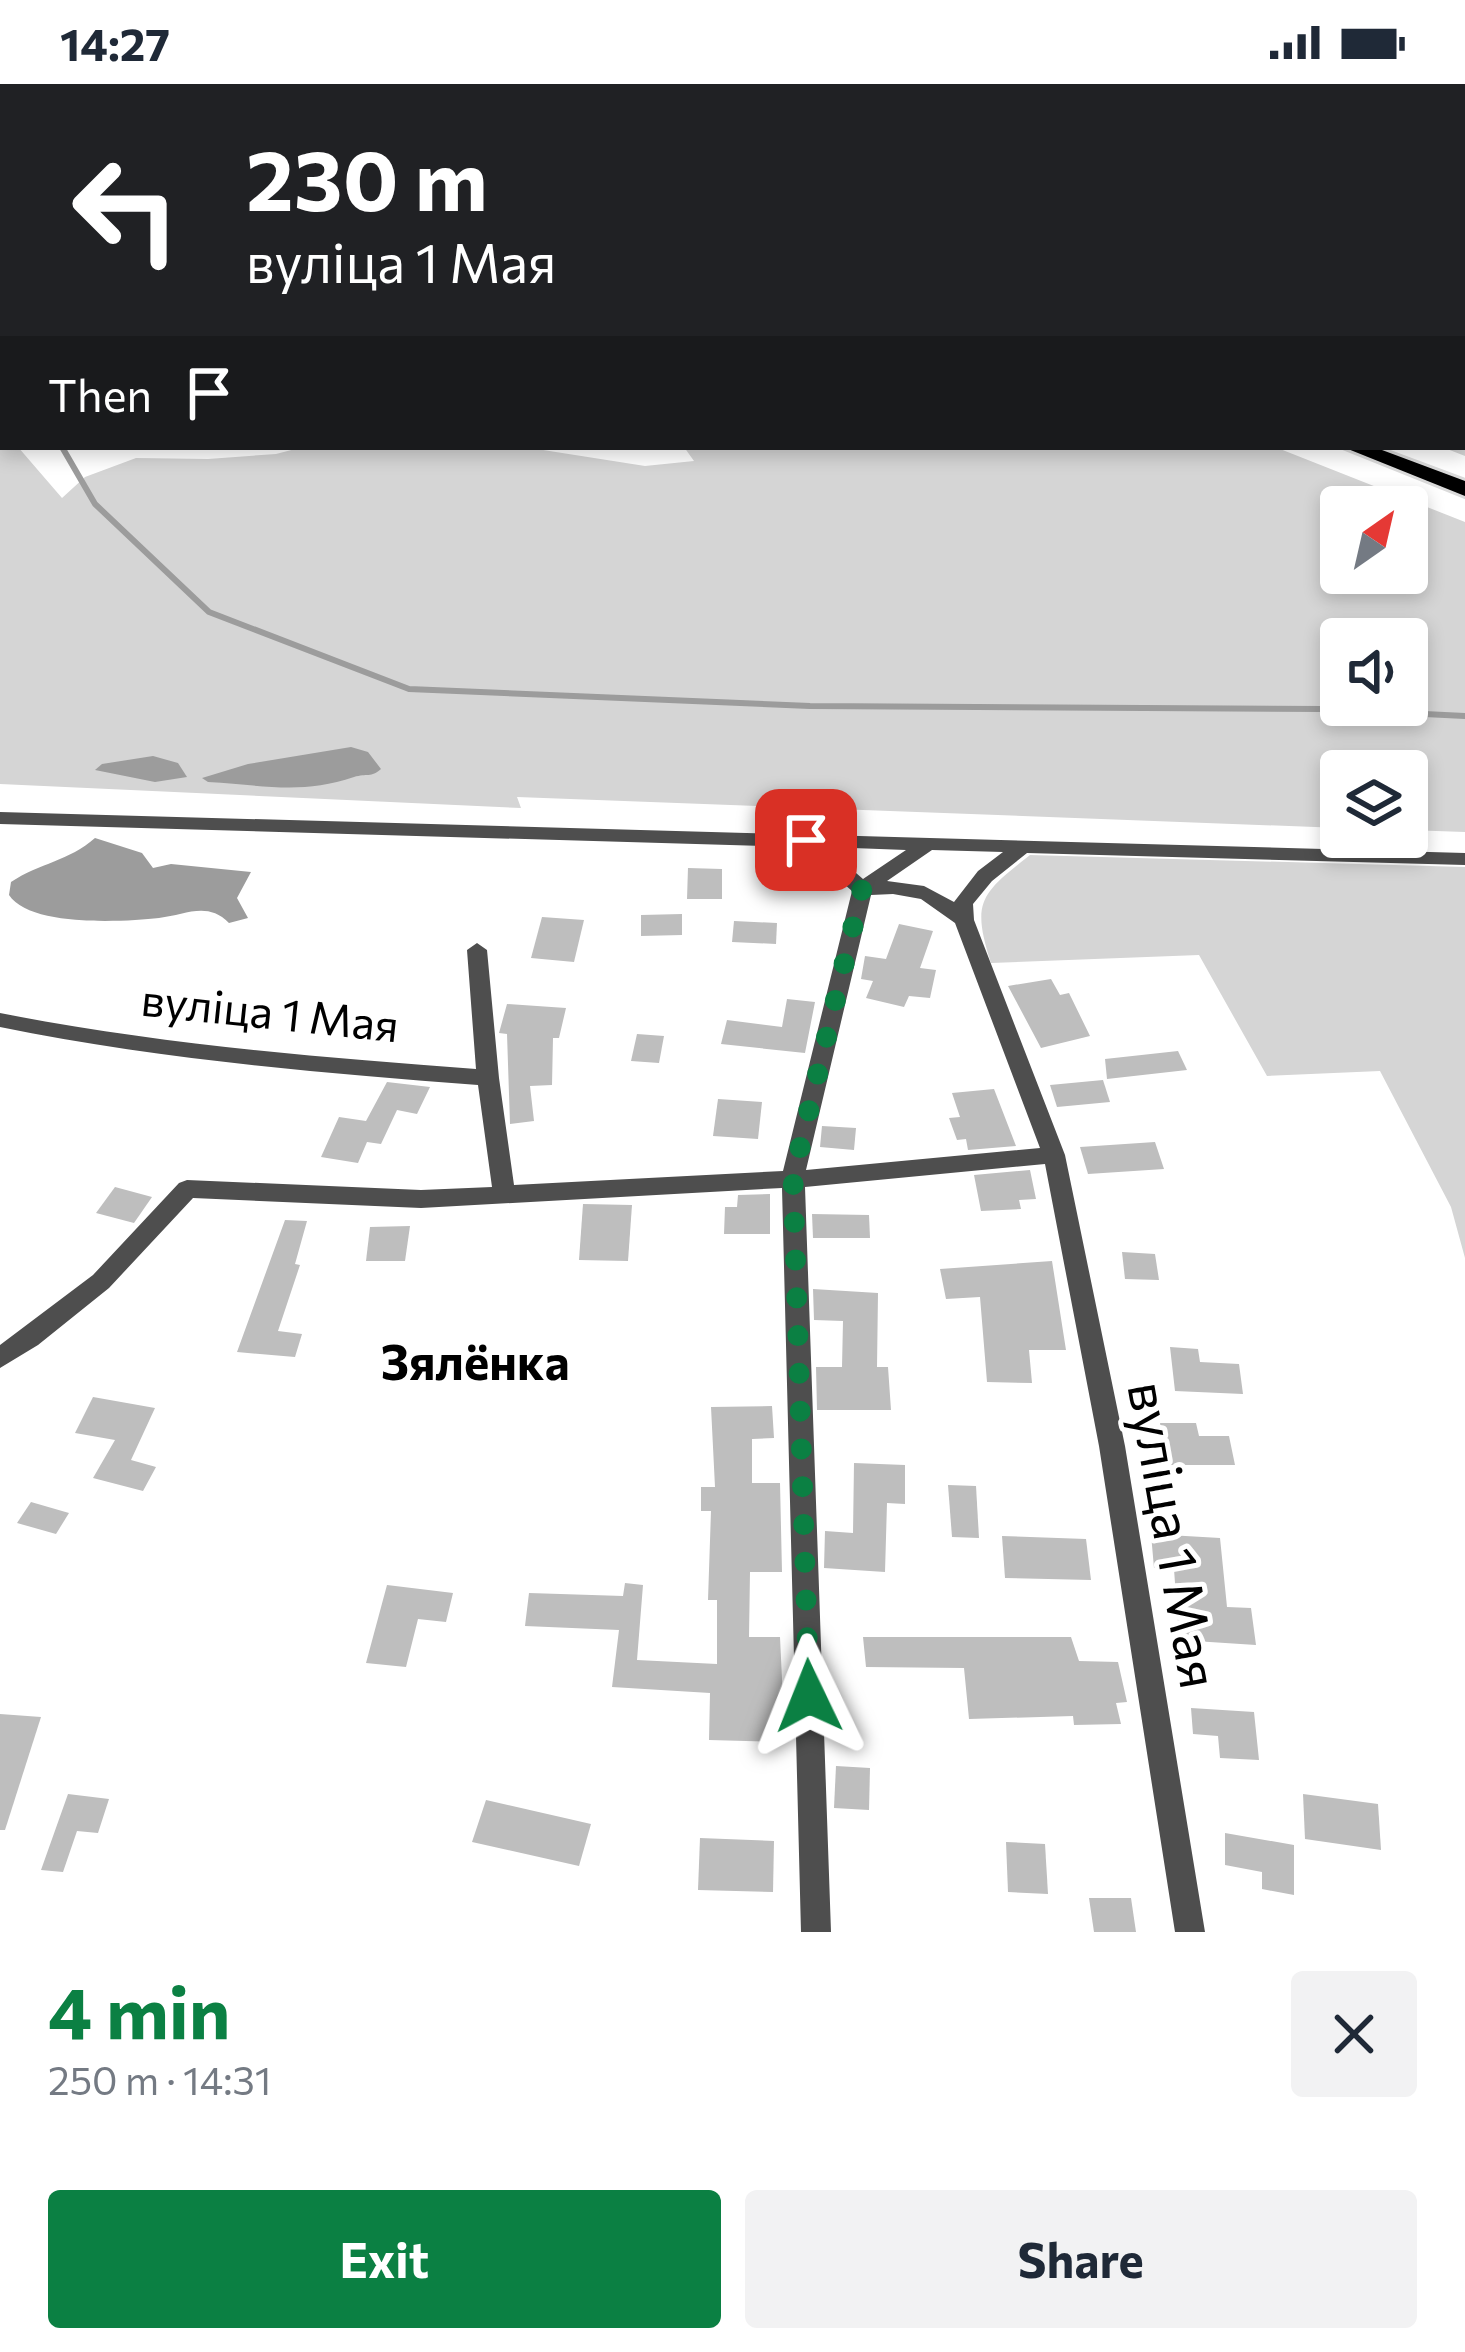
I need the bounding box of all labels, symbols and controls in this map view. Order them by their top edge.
text: 14:27 [60,15,170,70]
text: 230 m [246,126,488,228]
icon: left [48,132,204,288]
text: вуліца 1 Мая [246,228,556,294]
icon: arrive [176,360,242,426]
text: Then [48,366,152,421]
north arrow [1320,486,1428,594]
map controls [1320,486,1428,858]
button: sound [1320,618,1428,726]
button: layers [1320,750,1428,858]
pin [755,789,857,891]
icon: arrive [773,807,839,873]
street label: вуліца 1 Мая [139,970,402,1051]
district label: Зялёнка [381,1331,569,1390]
street label: вуліца 1 Мая [1117,1376,1235,1693]
position arrow [746,1633,872,1759]
text: 4 min [48,1966,230,2054]
button: close [1291,1971,1417,2097]
text: 250 m · 14:31 [48,2055,271,2103]
button: Exit [48,2190,721,2328]
button: Share [745,2190,1417,2328]

